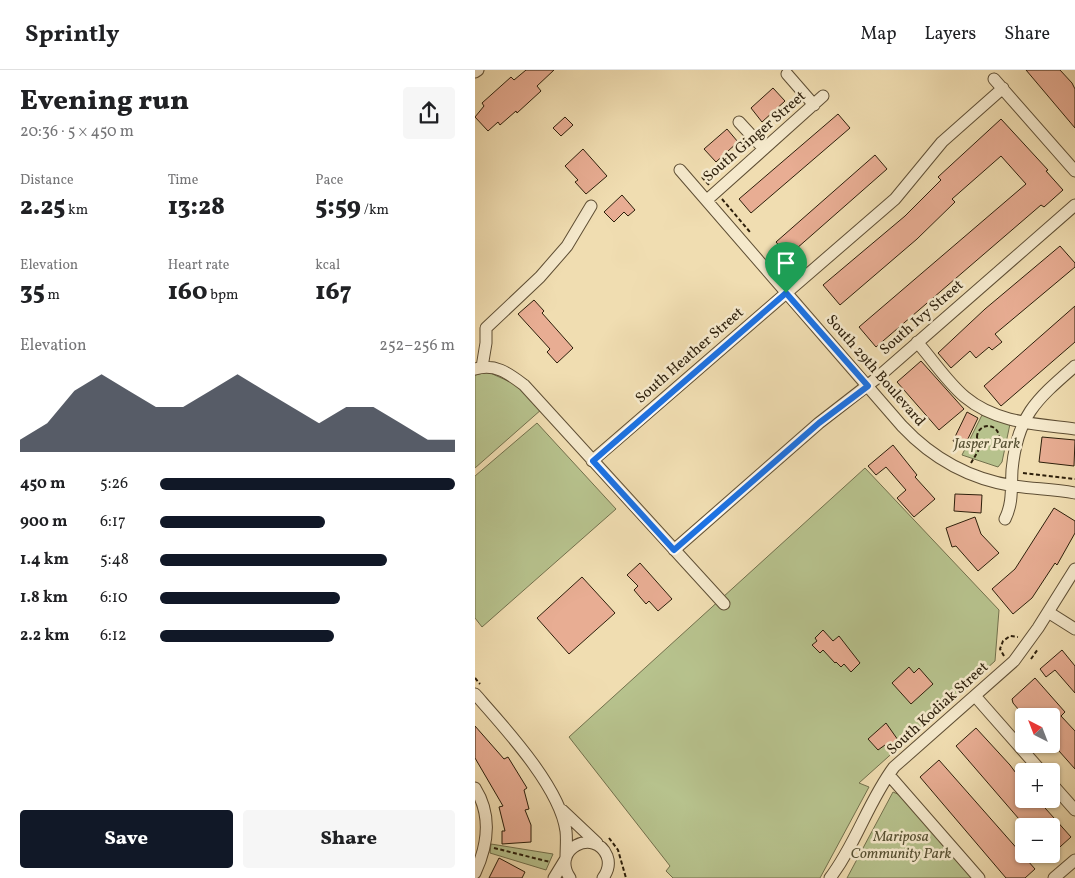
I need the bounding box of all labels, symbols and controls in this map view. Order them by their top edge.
text: Sprintly [25,18,120,52]
text: Map [860,22,896,47]
text: Layers [924,22,976,47]
text: Share [1004,22,1050,47]
text: Evening run [20,82,189,121]
button: share [403,87,455,139]
street label: South Ginger Street [699,87,811,187]
text: 20:36 · 5 × 450 m [20,121,134,143]
text: Distance [20,171,74,190]
text: Time [168,171,198,190]
text: Pace [315,171,343,190]
text: 2.25 [20,190,65,225]
text: 13:28 [168,190,225,225]
text: 5:59 [315,190,361,225]
text: km [65,201,88,220]
text: /km [361,201,389,220]
pin [765,242,807,293]
icon: arrive [772,249,800,277]
text: Elevation [20,256,78,275]
text: Heart rate [168,256,229,275]
text: kcal [315,256,340,275]
text: 35 [20,275,45,310]
text: 160 [168,275,208,310]
text: 167 [315,275,352,310]
street label: South Ivy Street [875,276,969,360]
text: m [45,286,60,305]
text: bpm [208,286,238,305]
street label: South Heather Street [631,303,749,409]
street label: South 29th Boulevard [820,310,930,432]
text: Elevation [20,335,87,357]
text: 252–256 m [379,335,455,357]
park label: Jasper Park [952,434,1020,455]
text: 450 m [20,473,66,495]
text: 5:26 [100,473,128,495]
text: 900 m [20,511,68,533]
text: 6:17 [100,511,126,533]
text: 1.4 km [20,549,69,571]
text: 5:48 [100,549,129,571]
text: 1.8 km [20,587,68,609]
text: 6:10 [100,587,128,609]
text: 2.2 km [20,625,70,647]
text: 6:12 [100,625,127,647]
street label: South Kodiak Street [883,658,993,760]
north arrow [1015,708,1060,752]
map controls [1015,708,1060,863]
button: + [1015,763,1060,808]
button: Save [20,810,233,868]
button: Share [243,810,455,868]
button: − [1015,818,1060,863]
park label: Mariposa Community Park [850,827,952,865]

